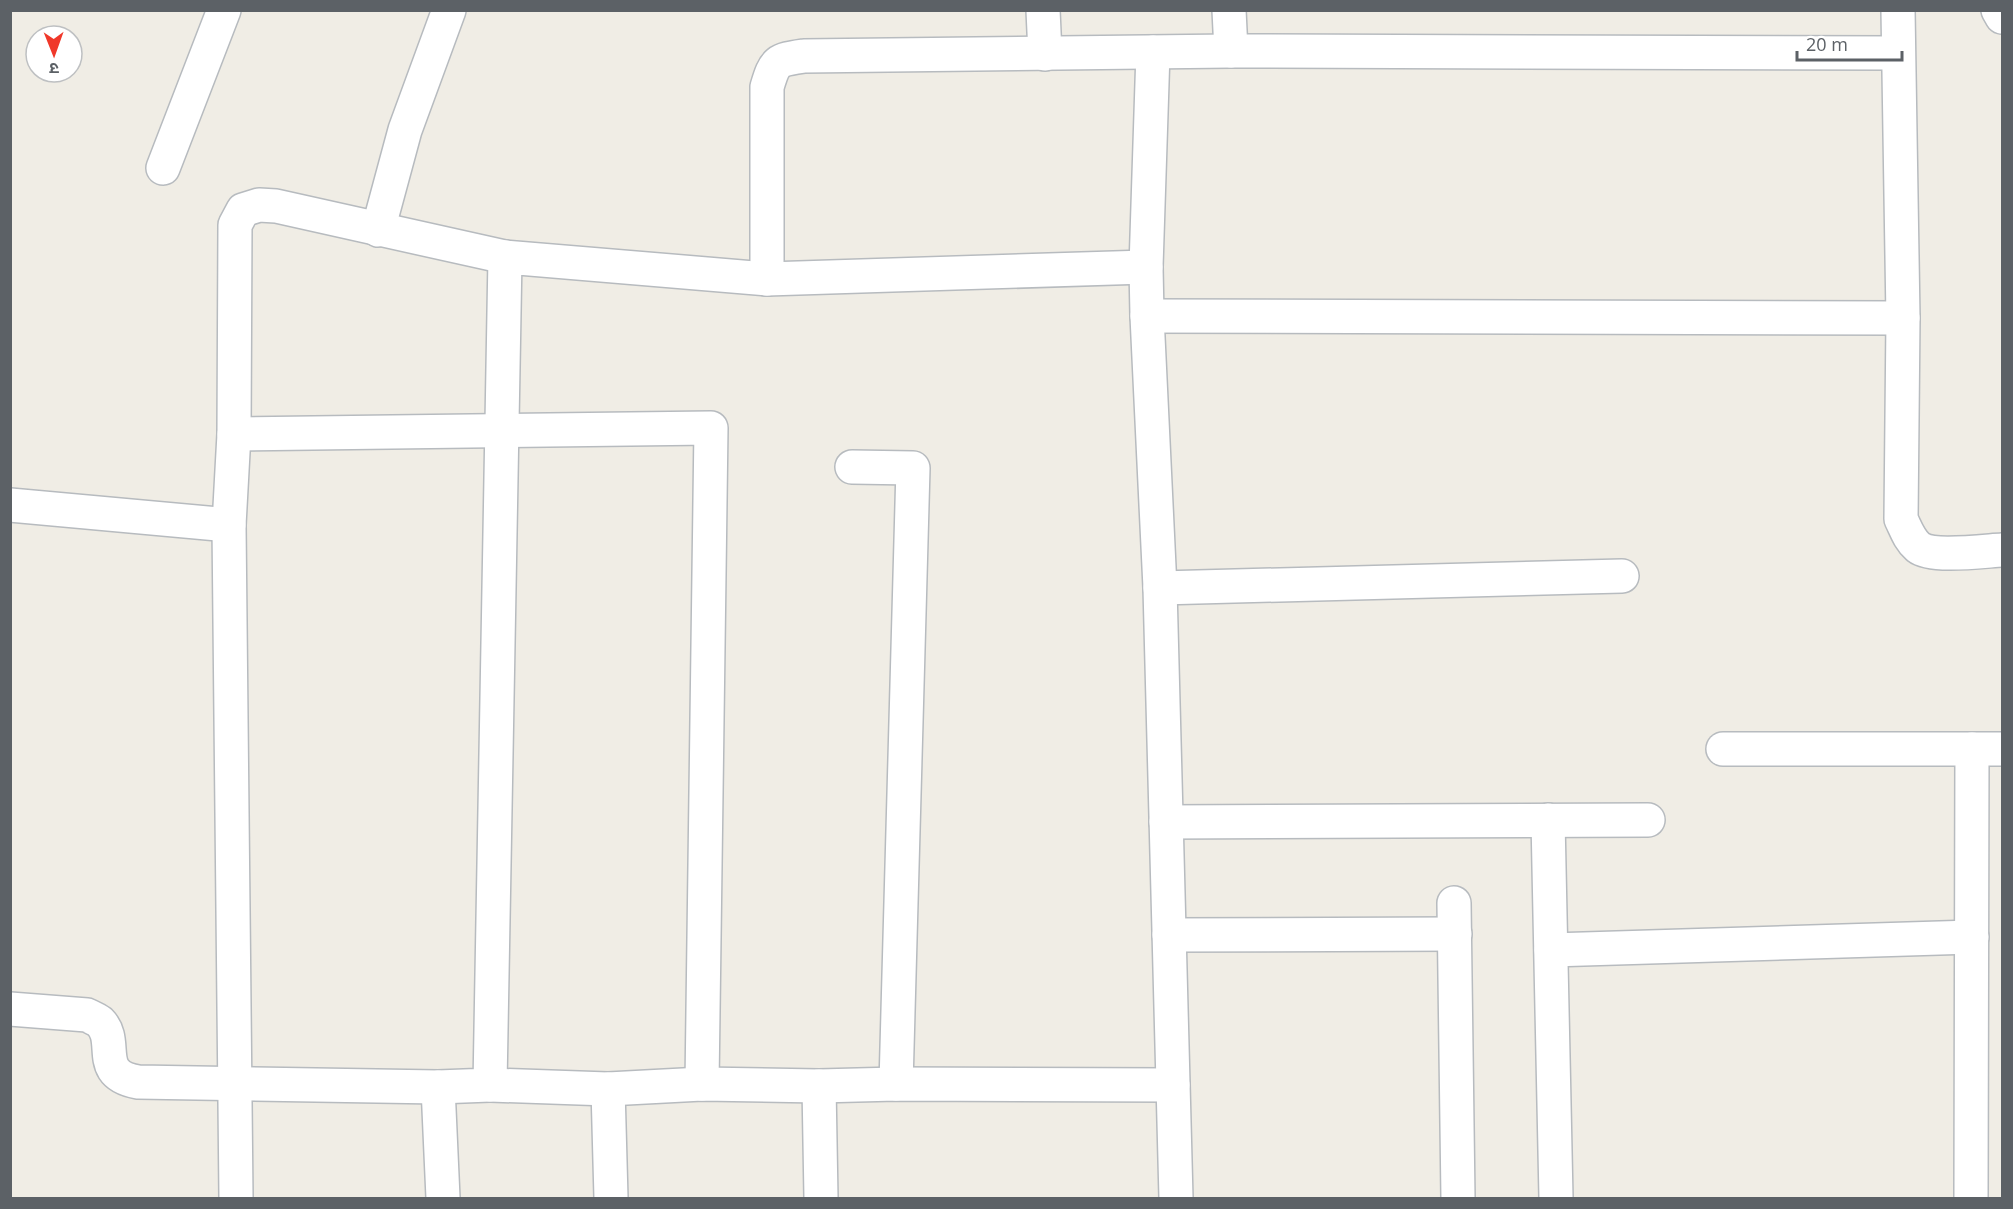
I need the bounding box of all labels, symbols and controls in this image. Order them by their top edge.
north arrow [24,24,84,84]
scale bar [1797,24,1902,62]
text: 20 m [1806,32,1848,56]
text: उ [49,58,59,80]

